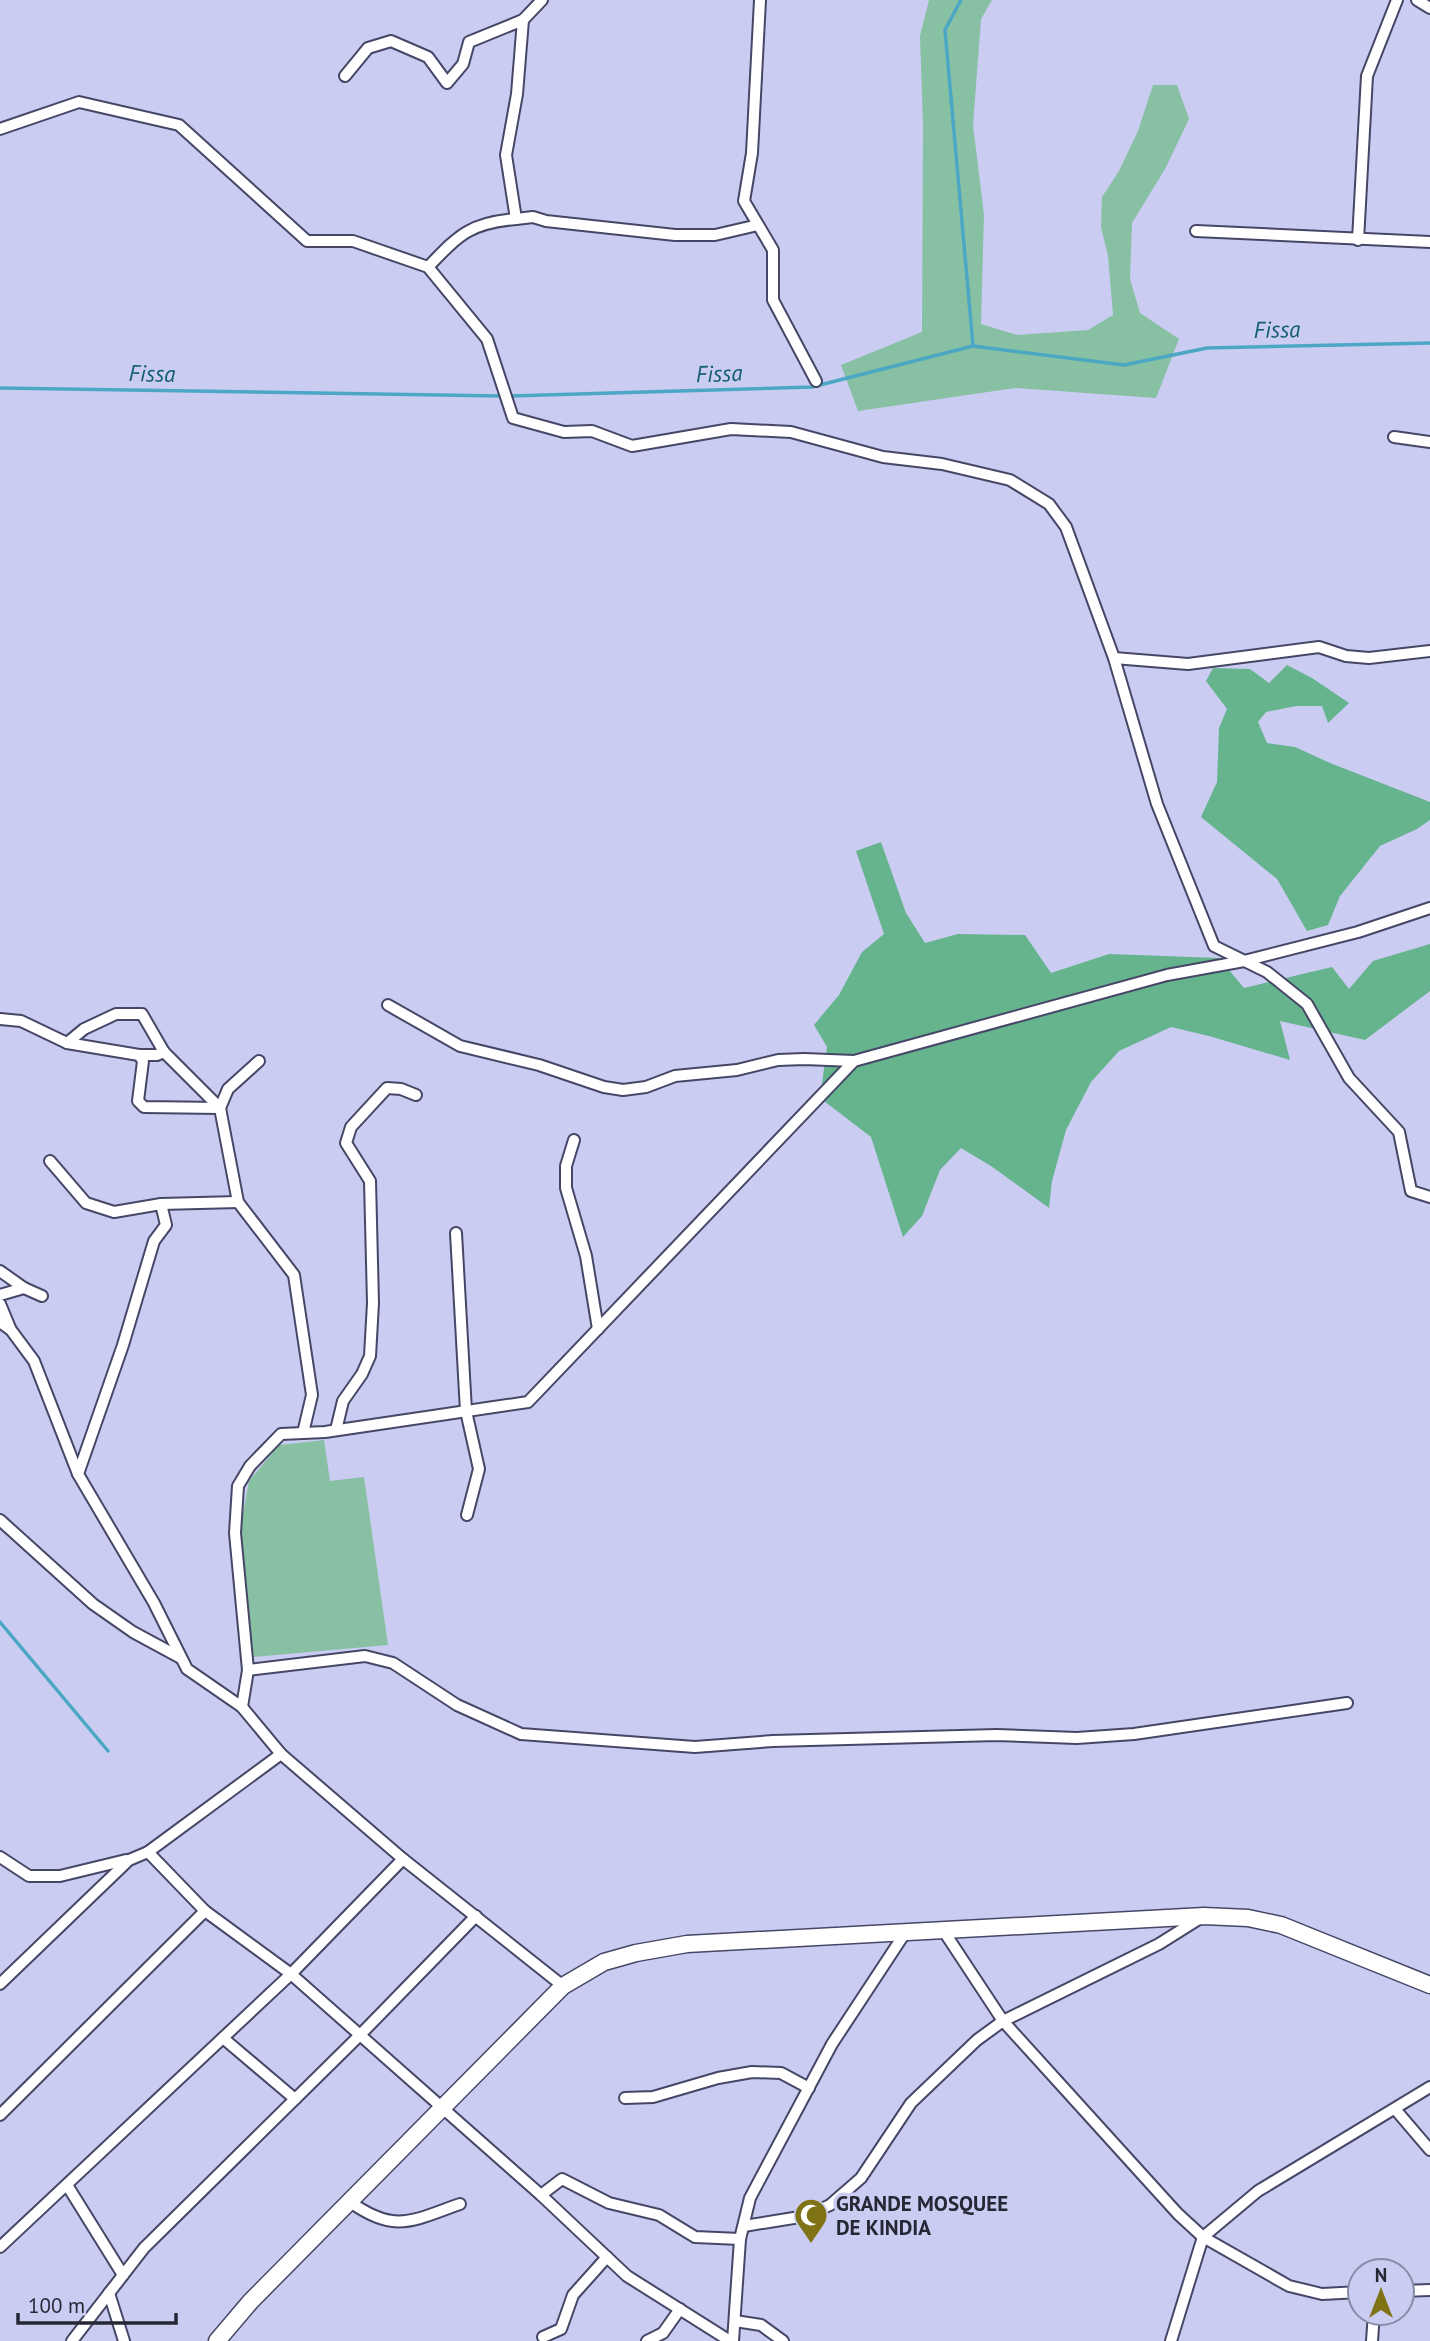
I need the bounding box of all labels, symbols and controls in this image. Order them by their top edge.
water label: Fissa [1253,314,1301,344]
water label: Fissa [128,358,176,388]
water label: Fissa [695,358,743,388]
place label: GRANDE MOSQUEE DE KINDIA [836,2190,1008,2241]
mosque icon: GRANDE MOSQUEE DE KINDIA [792,2196,830,2245]
north arrow [1346,2257,1416,2327]
text: N [1375,2263,1387,2287]
scale bar [18,2282,175,2326]
text: 100 m [28,2292,85,2319]

